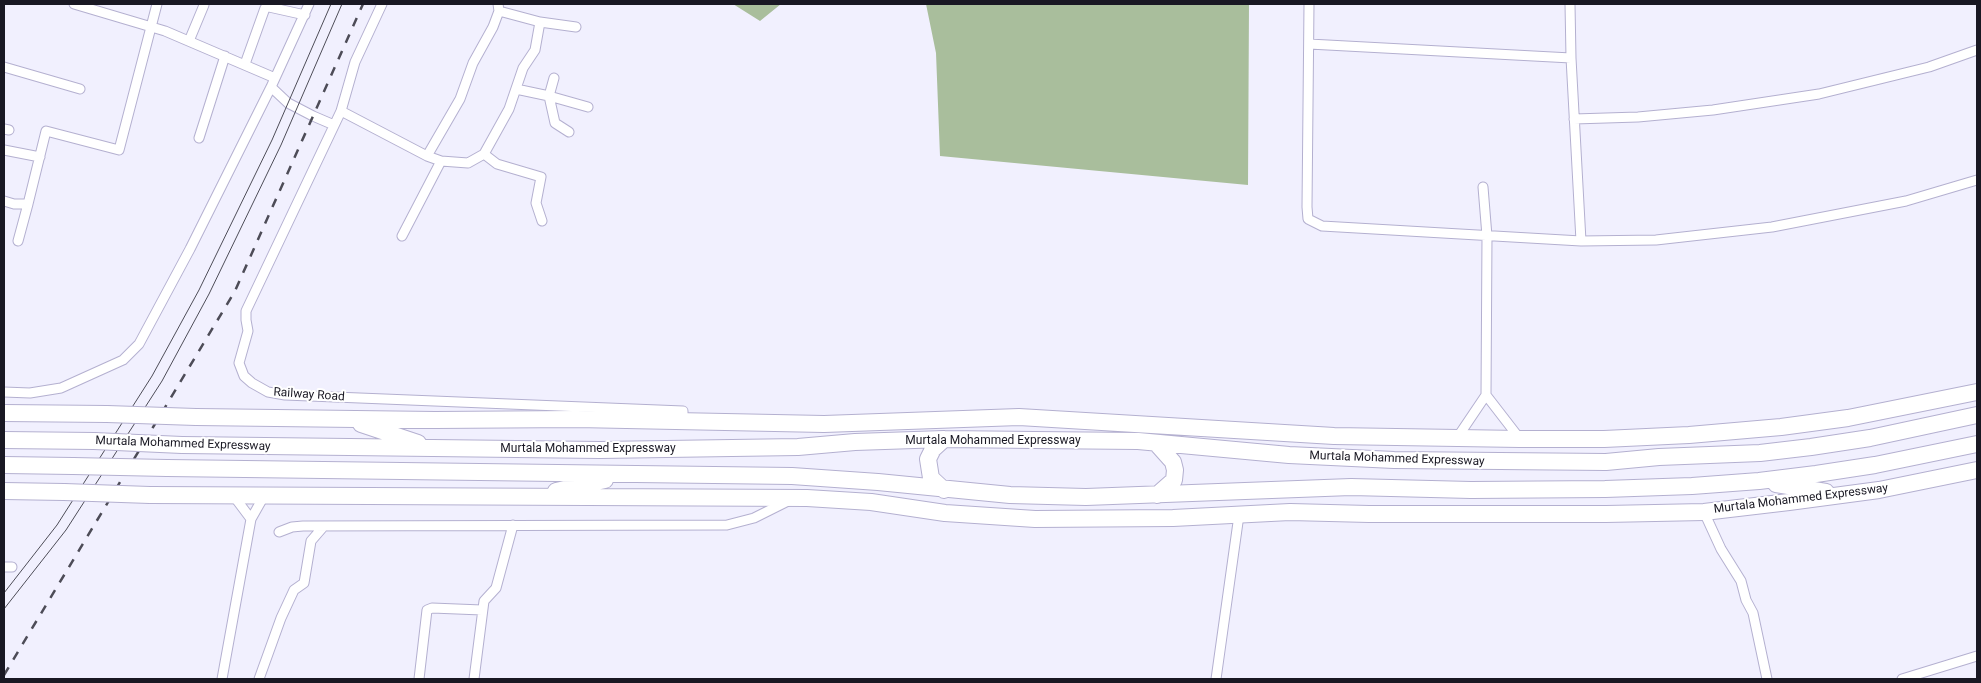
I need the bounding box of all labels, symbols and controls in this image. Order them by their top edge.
street label: Railway Road [273,385,345,405]
street label: Murtala Mohammed Expressway [95,434,271,454]
street label: Murtala Mohammed Expressway [905,434,1081,448]
street label: Murtala Mohammed Expressway [500,442,676,456]
street label: Murtala Mohammed Expressway [1309,449,1485,469]
street label: Murtala Mohammed Expressway [1713,481,1889,517]

